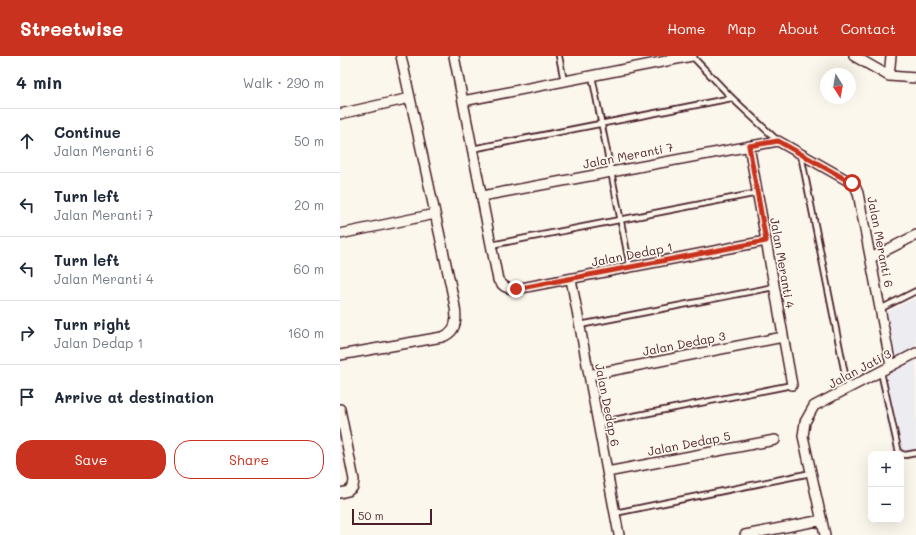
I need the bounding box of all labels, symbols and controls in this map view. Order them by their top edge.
text: Streetwise [20,16,123,41]
text: Home [667,19,705,38]
text: Map [727,19,756,38]
text: About [778,19,819,38]
text: Contact [841,19,896,38]
north arrow [820,68,856,104]
text: 4 min [16,71,62,93]
text: Walk · 290 m [243,74,324,91]
text: Continue [54,122,121,142]
icon: ahead [16,130,38,152]
text: 50 m [294,132,324,149]
street label: Jalan Meranti 7 [581,138,675,172]
text: Jalan Meranti 6 [54,142,154,159]
route start [843,174,861,192]
text: Turn left [54,186,119,206]
icon: left [16,194,38,216]
street label: Jalan Meranti 6 [864,195,898,289]
text: 20 m [294,196,324,213]
text: Jalan Meranti 7 [54,206,153,223]
street label: Jalan Meranti 4 [767,216,799,310]
street label: Jalan Dedap 1 [590,238,674,270]
text: Turn left [54,250,119,270]
icon: left [16,258,38,280]
text: 60 m [294,260,324,277]
text: Jalan Meranti 4 [54,270,154,287]
route end [507,280,525,298]
text: Turn right [54,314,131,334]
icon: right [16,322,38,344]
text: 160 m [288,324,324,341]
street label: Jalan Dedap 3 [641,327,727,359]
text: Jalan Dedap 1 [54,334,143,351]
street label: Jalan Jati 3 [825,345,894,391]
street label: Jalan Dedap 6 [592,362,624,448]
icon: arrive [16,386,38,408]
text: Arrive at destination [54,387,214,407]
street label: Jalan Dedap 5 [646,427,732,459]
button: Save [16,440,166,479]
button: Share [174,440,324,479]
map controls [868,451,904,523]
button: + [868,451,904,487]
button: − [868,487,904,523]
scale bar [352,507,432,526]
text: 50 m [358,508,384,523]

